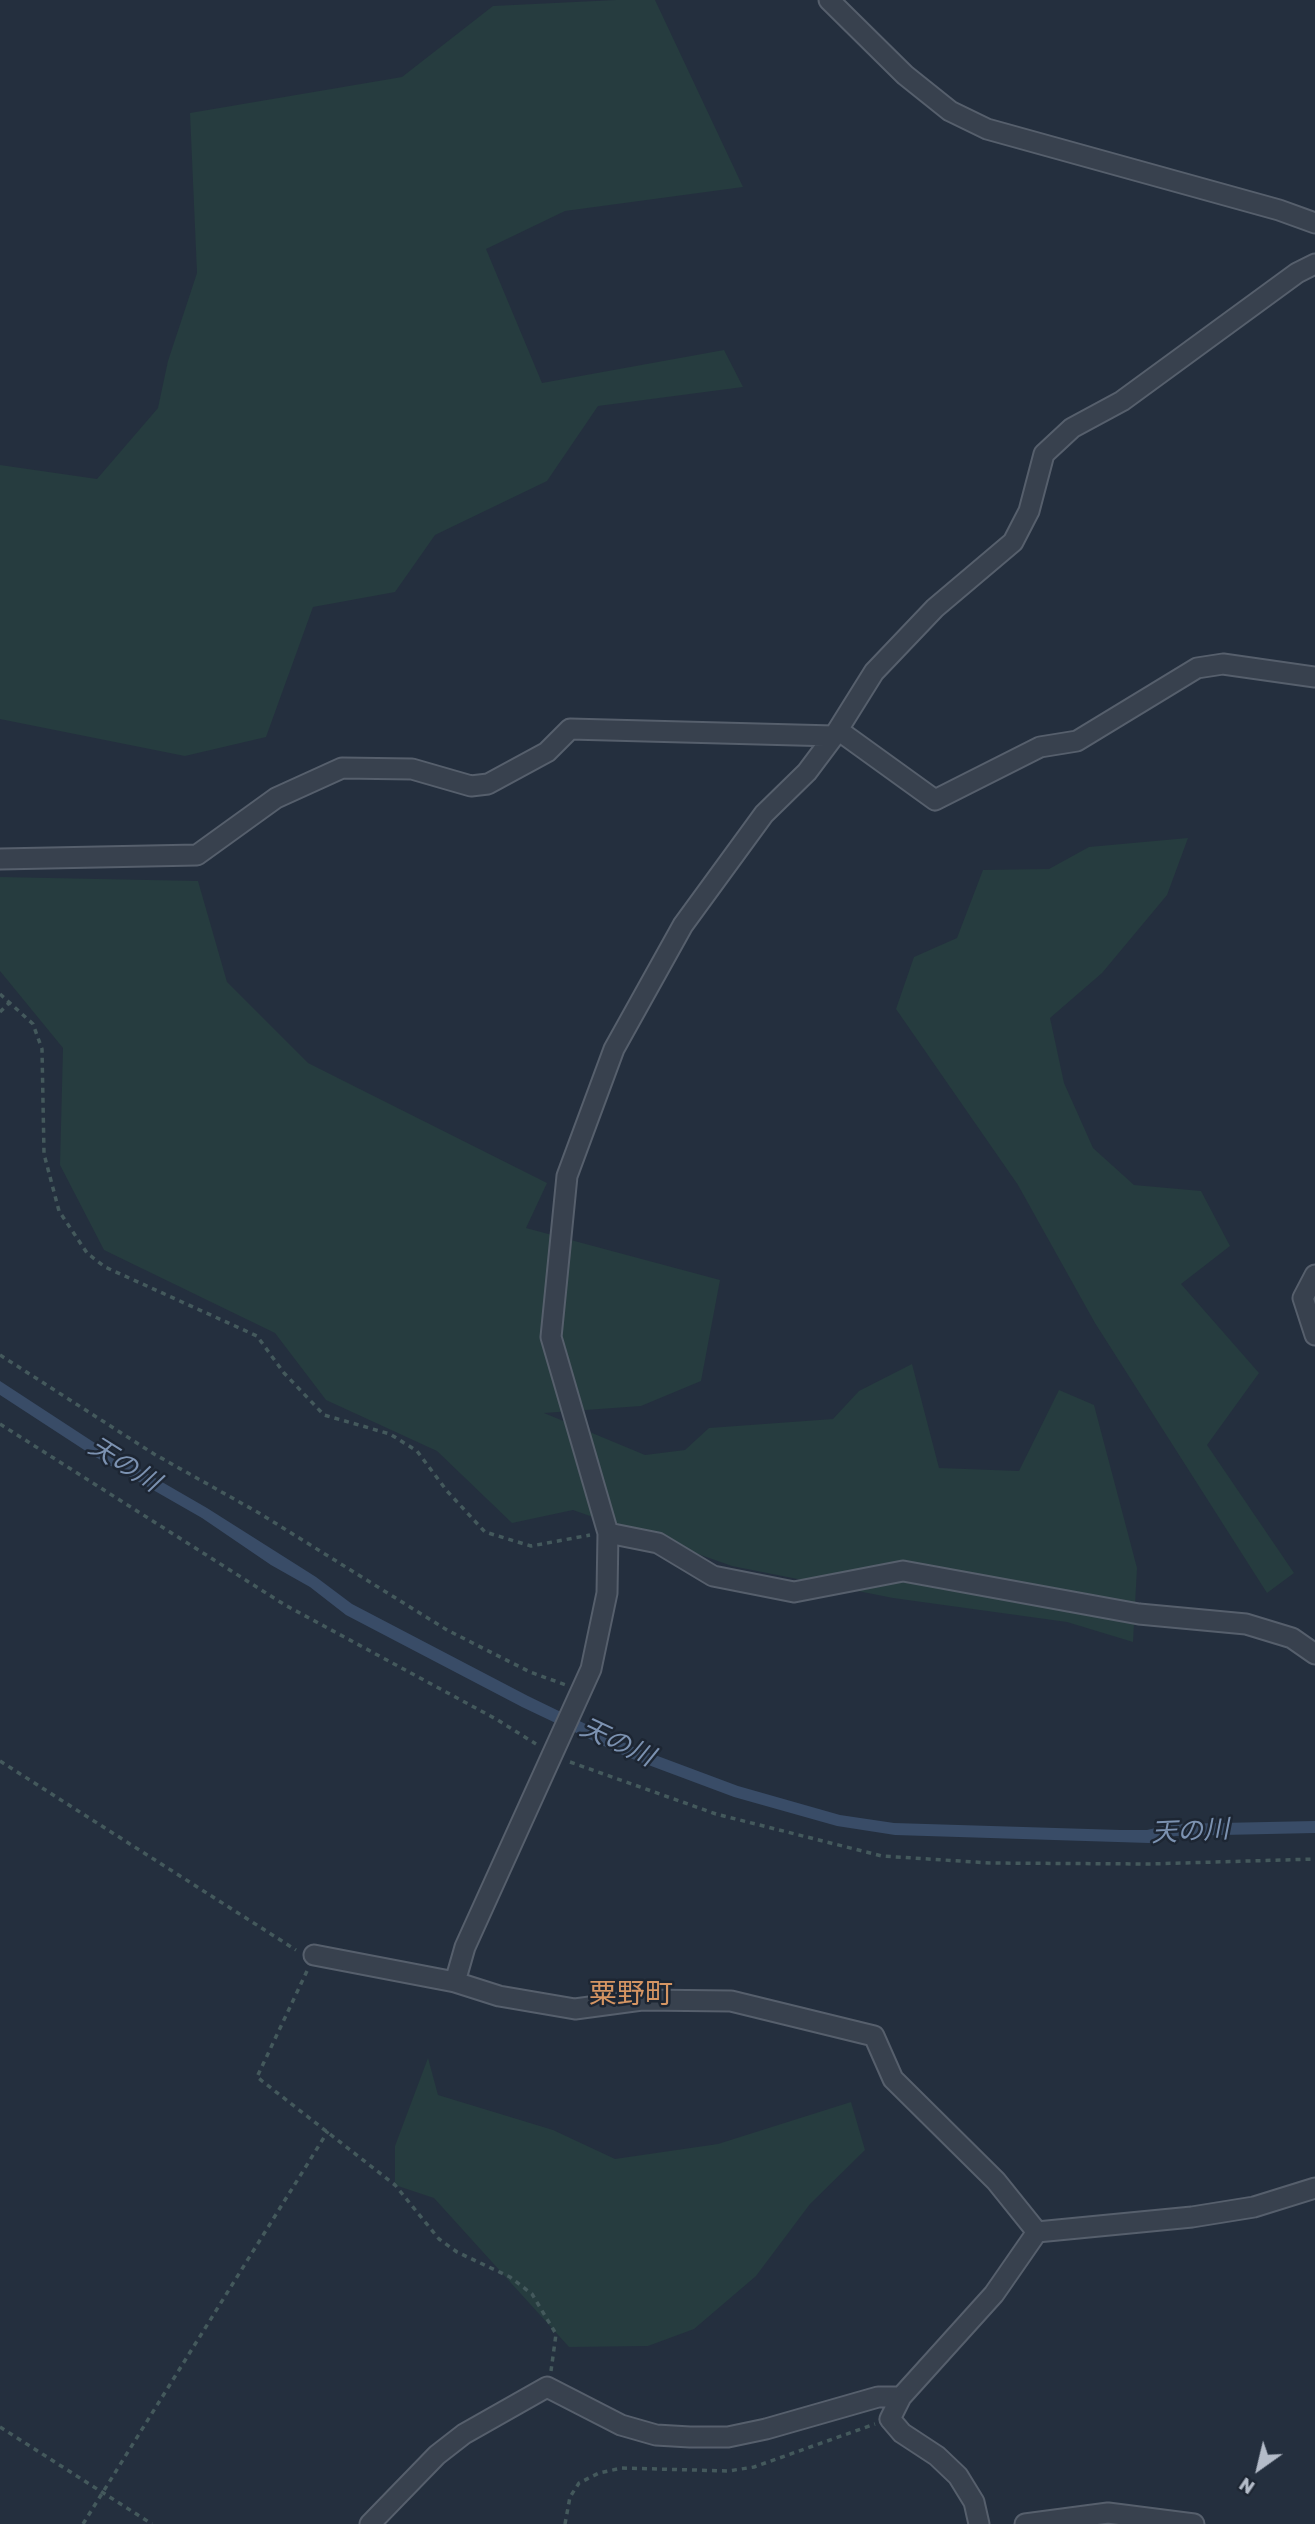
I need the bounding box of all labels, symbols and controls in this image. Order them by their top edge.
water label: 天の川 [83,1431,165,1499]
water label: 天の川 [575,1712,659,1774]
water label: 天の川 [1150,1814,1230,1850]
district label: 粟野町 [589,1978,673,2012]
north arrow [1224,2433,1294,2503]
text: N [1235,2472,1259,2499]

